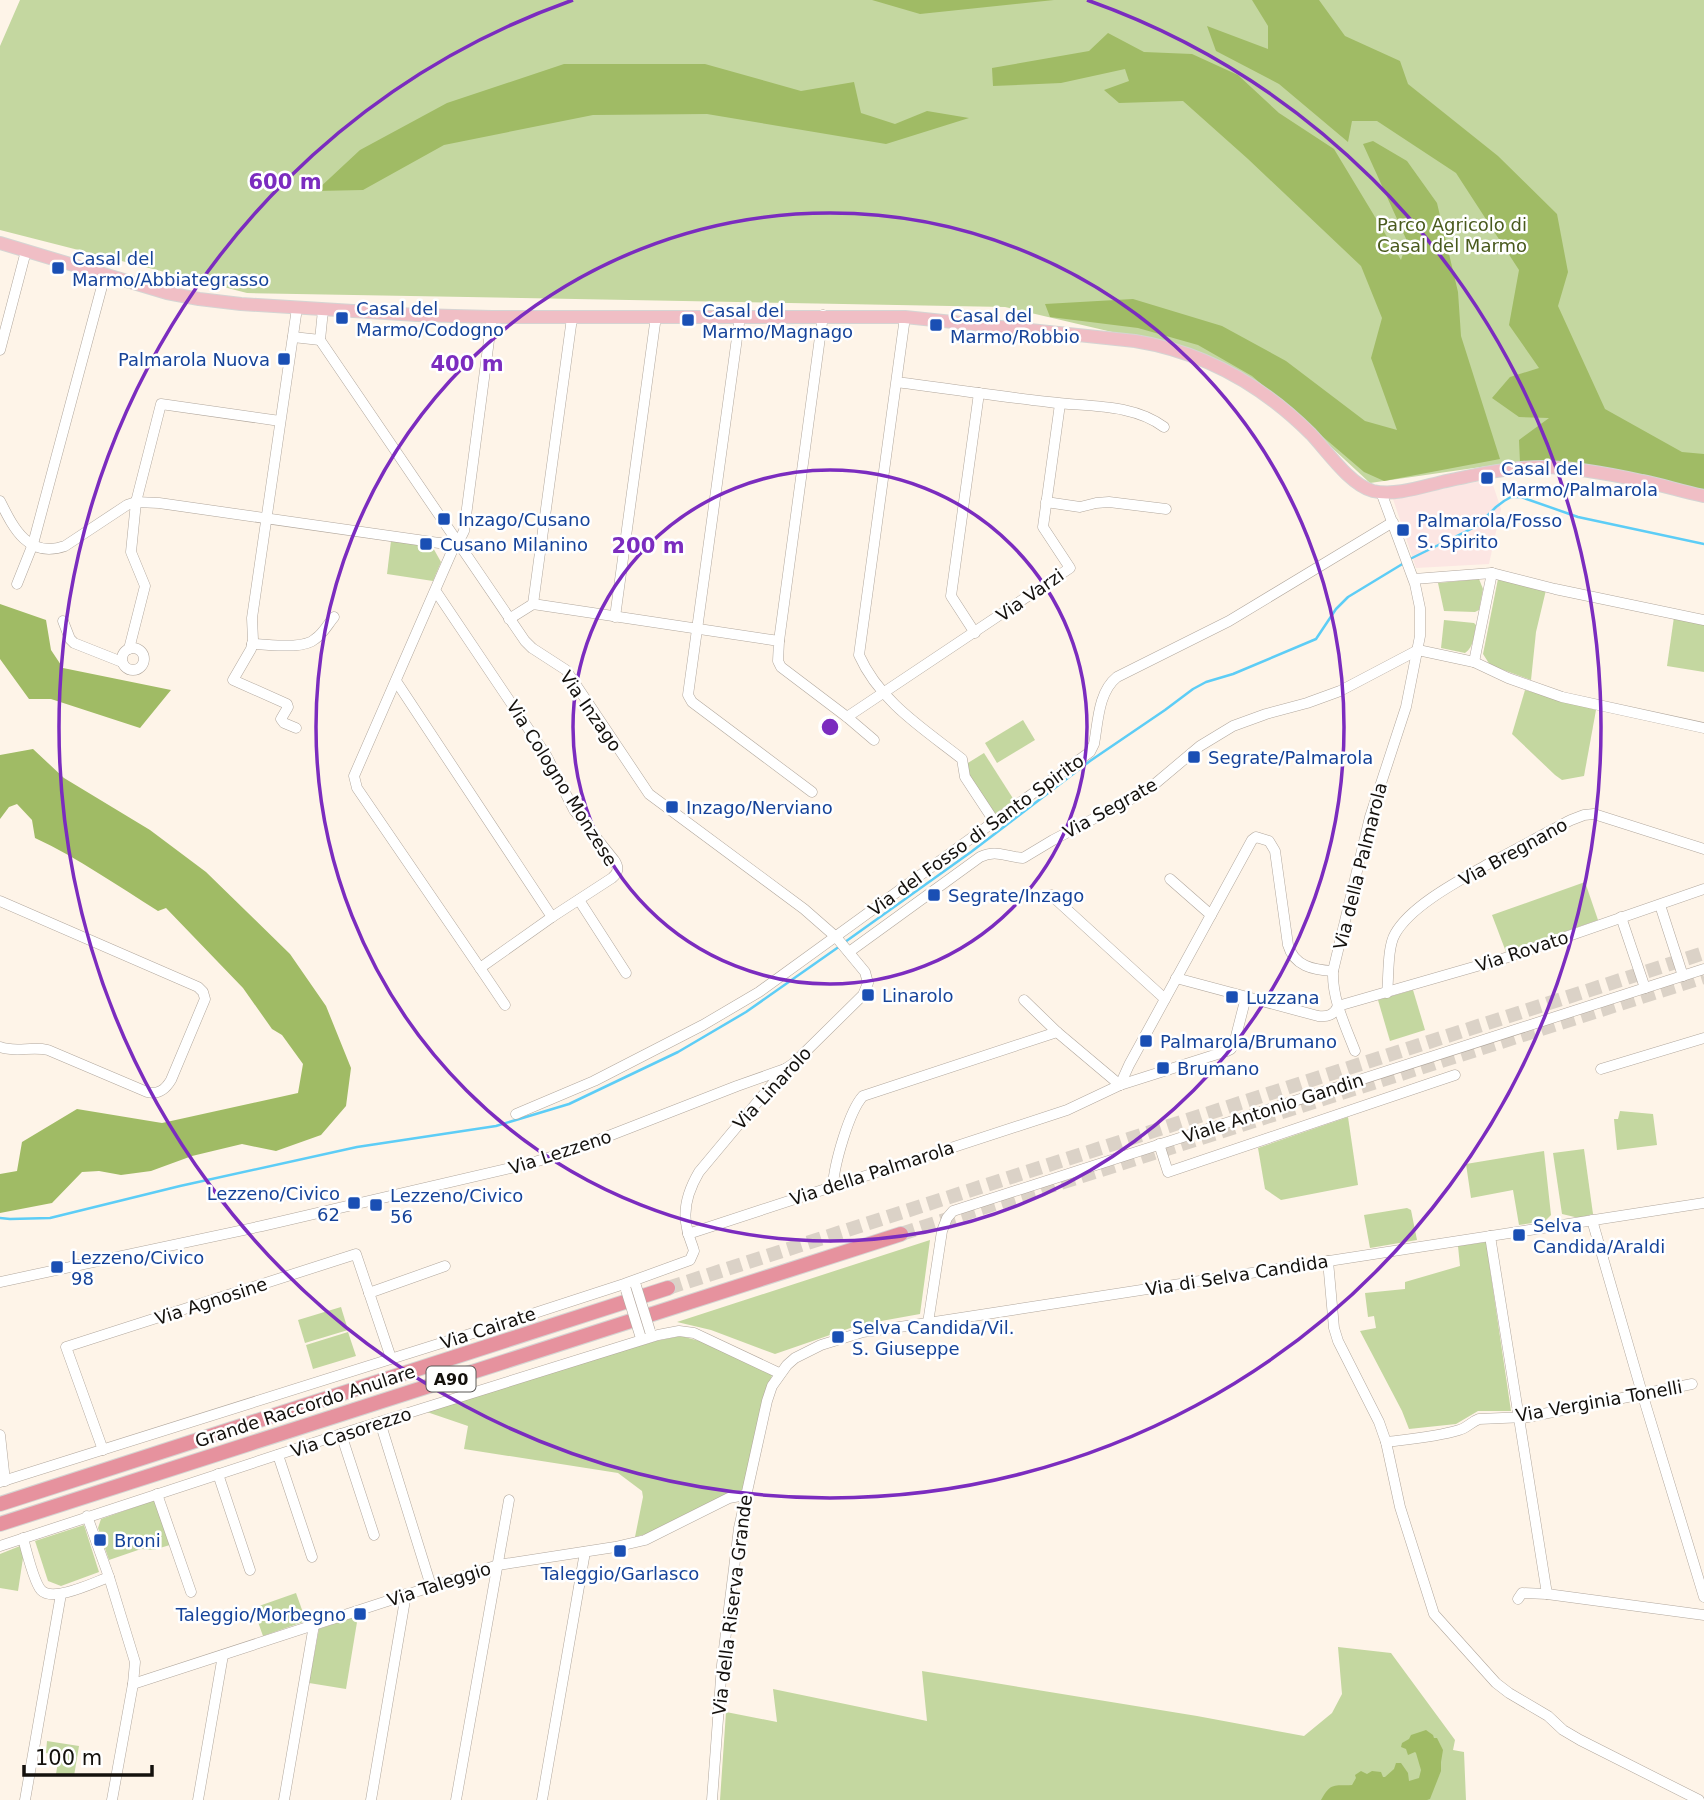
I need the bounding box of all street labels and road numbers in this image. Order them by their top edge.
street label: Via Varzi [992,564,1068,626]
street label: Via Inzago [556,667,626,755]
street label: Via Cologno Monzese [502,696,622,870]
street label: Via del Fosso di Santo Spirito [864,750,1088,920]
street label: Via Segrate [1059,774,1161,842]
street label: Via della Palmarola [1329,780,1391,952]
street label: Via Bregnano [1455,814,1571,890]
street label: Via Rovato [1473,926,1571,976]
street label: Via Linarolo [728,1042,816,1134]
street label: Viale Antonio Gandin [1180,1069,1366,1147]
street label: Via Lezzeno [506,1126,614,1178]
street label: Via della Palmarola [787,1136,957,1210]
street label: Via di Selva Candida [1144,1250,1330,1300]
street label: Via Agnosine [152,1273,270,1329]
street label: Via Cairate [438,1303,538,1353]
street label: Grande Raccordo Anulare [192,1360,418,1452]
road number: A90 [426,1366,476,1392]
street label: Via Verginia Tonelli [1514,1376,1684,1426]
street label: Via Casorezzo [288,1403,414,1461]
street label: Via della Riserva Grande [708,1494,756,1716]
street label: Via Taleggio [385,1557,493,1611]

